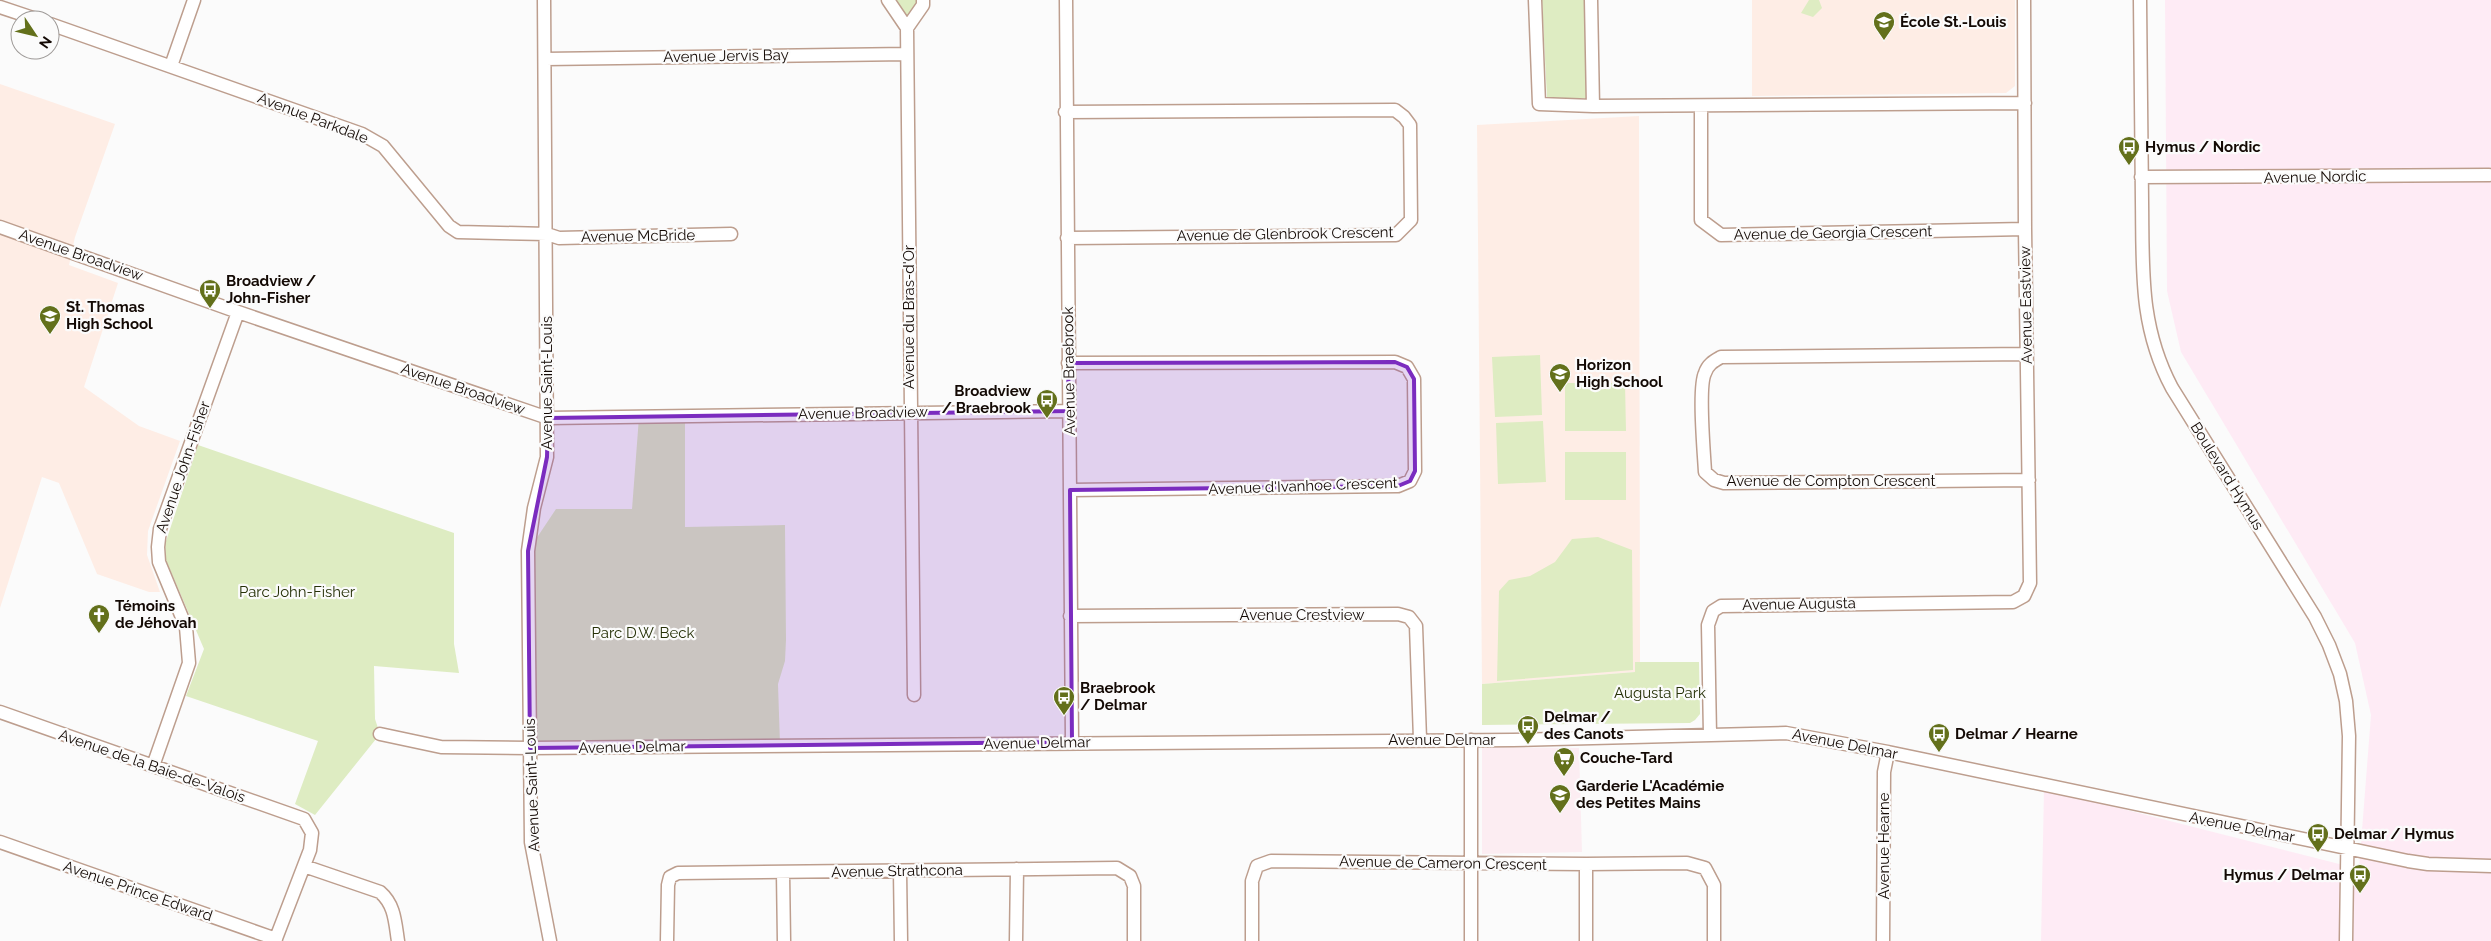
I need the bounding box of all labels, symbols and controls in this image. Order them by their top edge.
north arrow [10,10,60,60]
school or university icon: École St.-Louis [1872,10,1896,41]
place label: École St.-Louis [1900,13,2006,31]
text: N [36,33,55,51]
street label: Avenue Jervis Bay [663,46,789,66]
street label: Avenue Parkdale [255,89,371,147]
bus stop icon: Hymus / Nordic [2117,135,2141,166]
place label: Hymus / Nordic [2145,138,2261,156]
street label: Avenue Nordic [2263,167,2367,187]
street label: Avenue de Georgia Crescent [1734,222,1932,244]
street label: Avenue de Glenbrook Crescent [1177,223,1393,245]
street label: Avenue Broadview [17,225,145,285]
street label: Avenue McBride [581,226,696,246]
street label: Avenue du Bras-d'Or [900,244,918,389]
street label: Avenue Eastview [2016,246,2036,364]
place label: Broadview / John-Fisher [226,272,317,307]
bus stop icon: Broadview / John-Fisher [198,278,222,309]
place label: St. Thomas High School [66,298,153,333]
school or university icon: St. Thomas High School [38,304,62,335]
street label: Avenue Braebrook [1059,306,1079,436]
street label: Avenue Saint-Louis [538,316,556,450]
place label: Horizon High School [1576,356,1663,391]
street label: Avenue Broadview [399,359,527,419]
school or university icon: Horizon High School [1548,362,1572,393]
place label: Broadview / Braebrook [942,382,1032,417]
bus stop icon: Broadview / Braebrook [1035,388,1059,419]
street label: Avenue John-Fisher [152,398,214,535]
street label: Avenue Broadview [798,403,928,423]
street label: Boulevard Hymus [2187,419,2267,533]
street label: Avenue de Compton Crescent [1727,472,1935,490]
street label: Avenue d'Ivanhoe Crescent [1208,474,1398,498]
park label: Parc John-Fisher [239,583,356,601]
street label: Avenue Augusta [1742,594,1856,614]
place label: Témoins de Jéhovah [115,597,197,632]
church icon: Témoins de Jéhovah [87,603,111,634]
street label: Avenue Crestview [1240,606,1364,624]
park label: Parc D.W. Beck [591,624,695,642]
place label: Braebrook / Delmar [1080,679,1156,714]
park label: Augusta Park [1614,684,1706,702]
bus stop icon: Braebrook / Delmar [1052,685,1076,716]
place label: Delmar / des Canots [1544,708,1624,743]
bus stop icon: Delmar / des Canots [1516,714,1540,745]
street label: Avenue Saint-Louis [521,718,543,852]
bus stop icon: Delmar / Hearne [1927,722,1951,753]
street label: Avenue Delmar [1791,725,1900,763]
place label: Delmar / Hearne [1955,725,2078,743]
street label: Avenue de la Baie-de-Valois [56,726,248,806]
street label: Avenue Delmar [1388,731,1496,749]
street label: Avenue Delmar [983,733,1092,753]
street label: Avenue Delmar [578,737,687,757]
supermarket icon: Couche-Tard [1552,746,1576,777]
place label: Couche-Tard [1580,749,1673,767]
place label: Garderie L'Académie des Petites Mains [1576,777,1724,812]
school or university icon: Garderie L'Académie des Petites Mains [1548,783,1572,814]
street label: Avenue Hearne [1875,792,1893,900]
street label: Avenue Delmar [2188,808,2297,846]
bus stop icon: Delmar / Hymus [2306,822,2330,853]
place label: Delmar / Hymus [2334,825,2454,843]
street label: Avenue de Cameron Crescent [1339,852,1547,874]
street label: Avenue Prince Edward [61,857,215,925]
street label: Avenue Strathcona [831,861,963,881]
bus stop icon: Hymus / Delmar [2348,863,2372,894]
place label: Hymus / Delmar [2223,866,2344,884]

